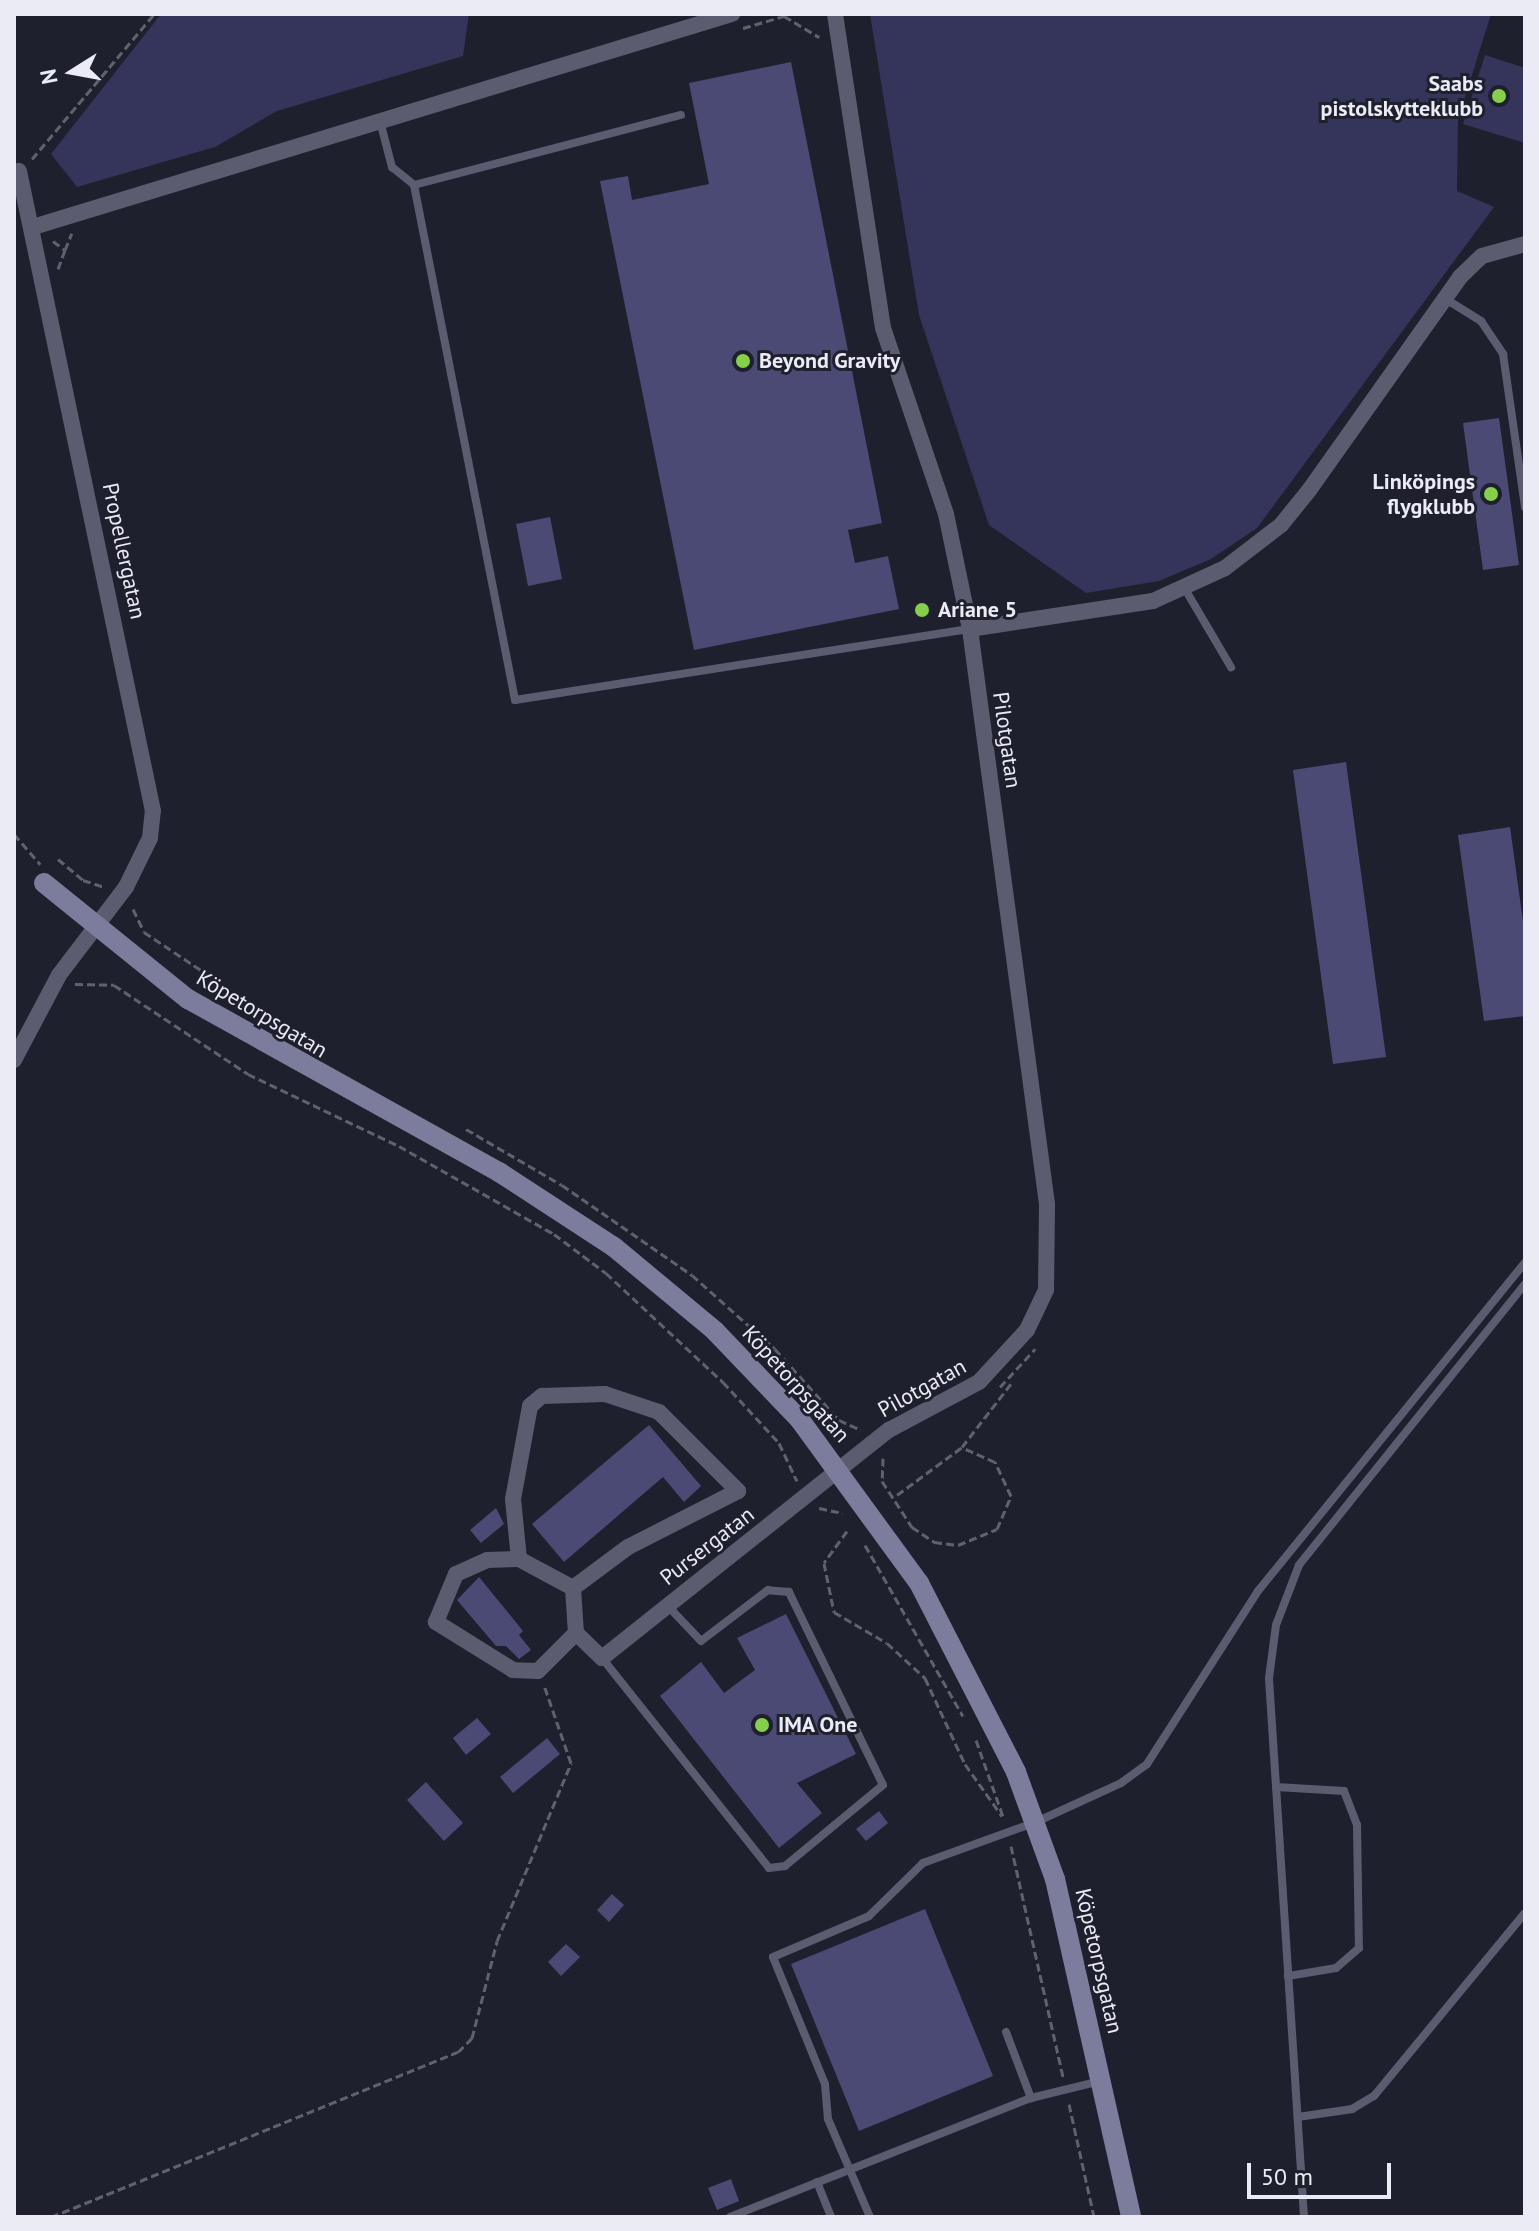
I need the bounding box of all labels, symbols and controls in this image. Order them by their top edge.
north arrow [32,32,112,112]
text: N [33,67,64,86]
place label: Saabs pistolskytteklubb [1321,70,1483,122]
marker: Saabs pistolskytteklubb [1490,87,1508,105]
place label: Beyond Gravity [759,348,901,374]
marker: Beyond Gravity [734,352,752,370]
place label: Linköpings flygklubb [1373,468,1475,520]
street label: Propellergatan [97,481,151,621]
marker: Linköpings flygklubb [1482,485,1500,503]
place label: Ariane 5 [938,597,1017,623]
marker: Ariane 5 [913,601,931,619]
street label: Pilotgatan [987,690,1027,790]
street label: Köpetorpsgatan [192,965,332,1063]
street label: Köpetorpsgatan [737,1320,855,1448]
street label: Pilotgatan [873,1353,971,1423]
street label: Pursergatan [655,1501,759,1591]
place label: IMA One [778,1712,859,1738]
marker: IMA One [753,1716,771,1734]
street label: Köpetorpsgatan [1069,1886,1129,2036]
scale bar [1251,2147,1395,2197]
text: 50 m [1261,2161,1313,2192]

